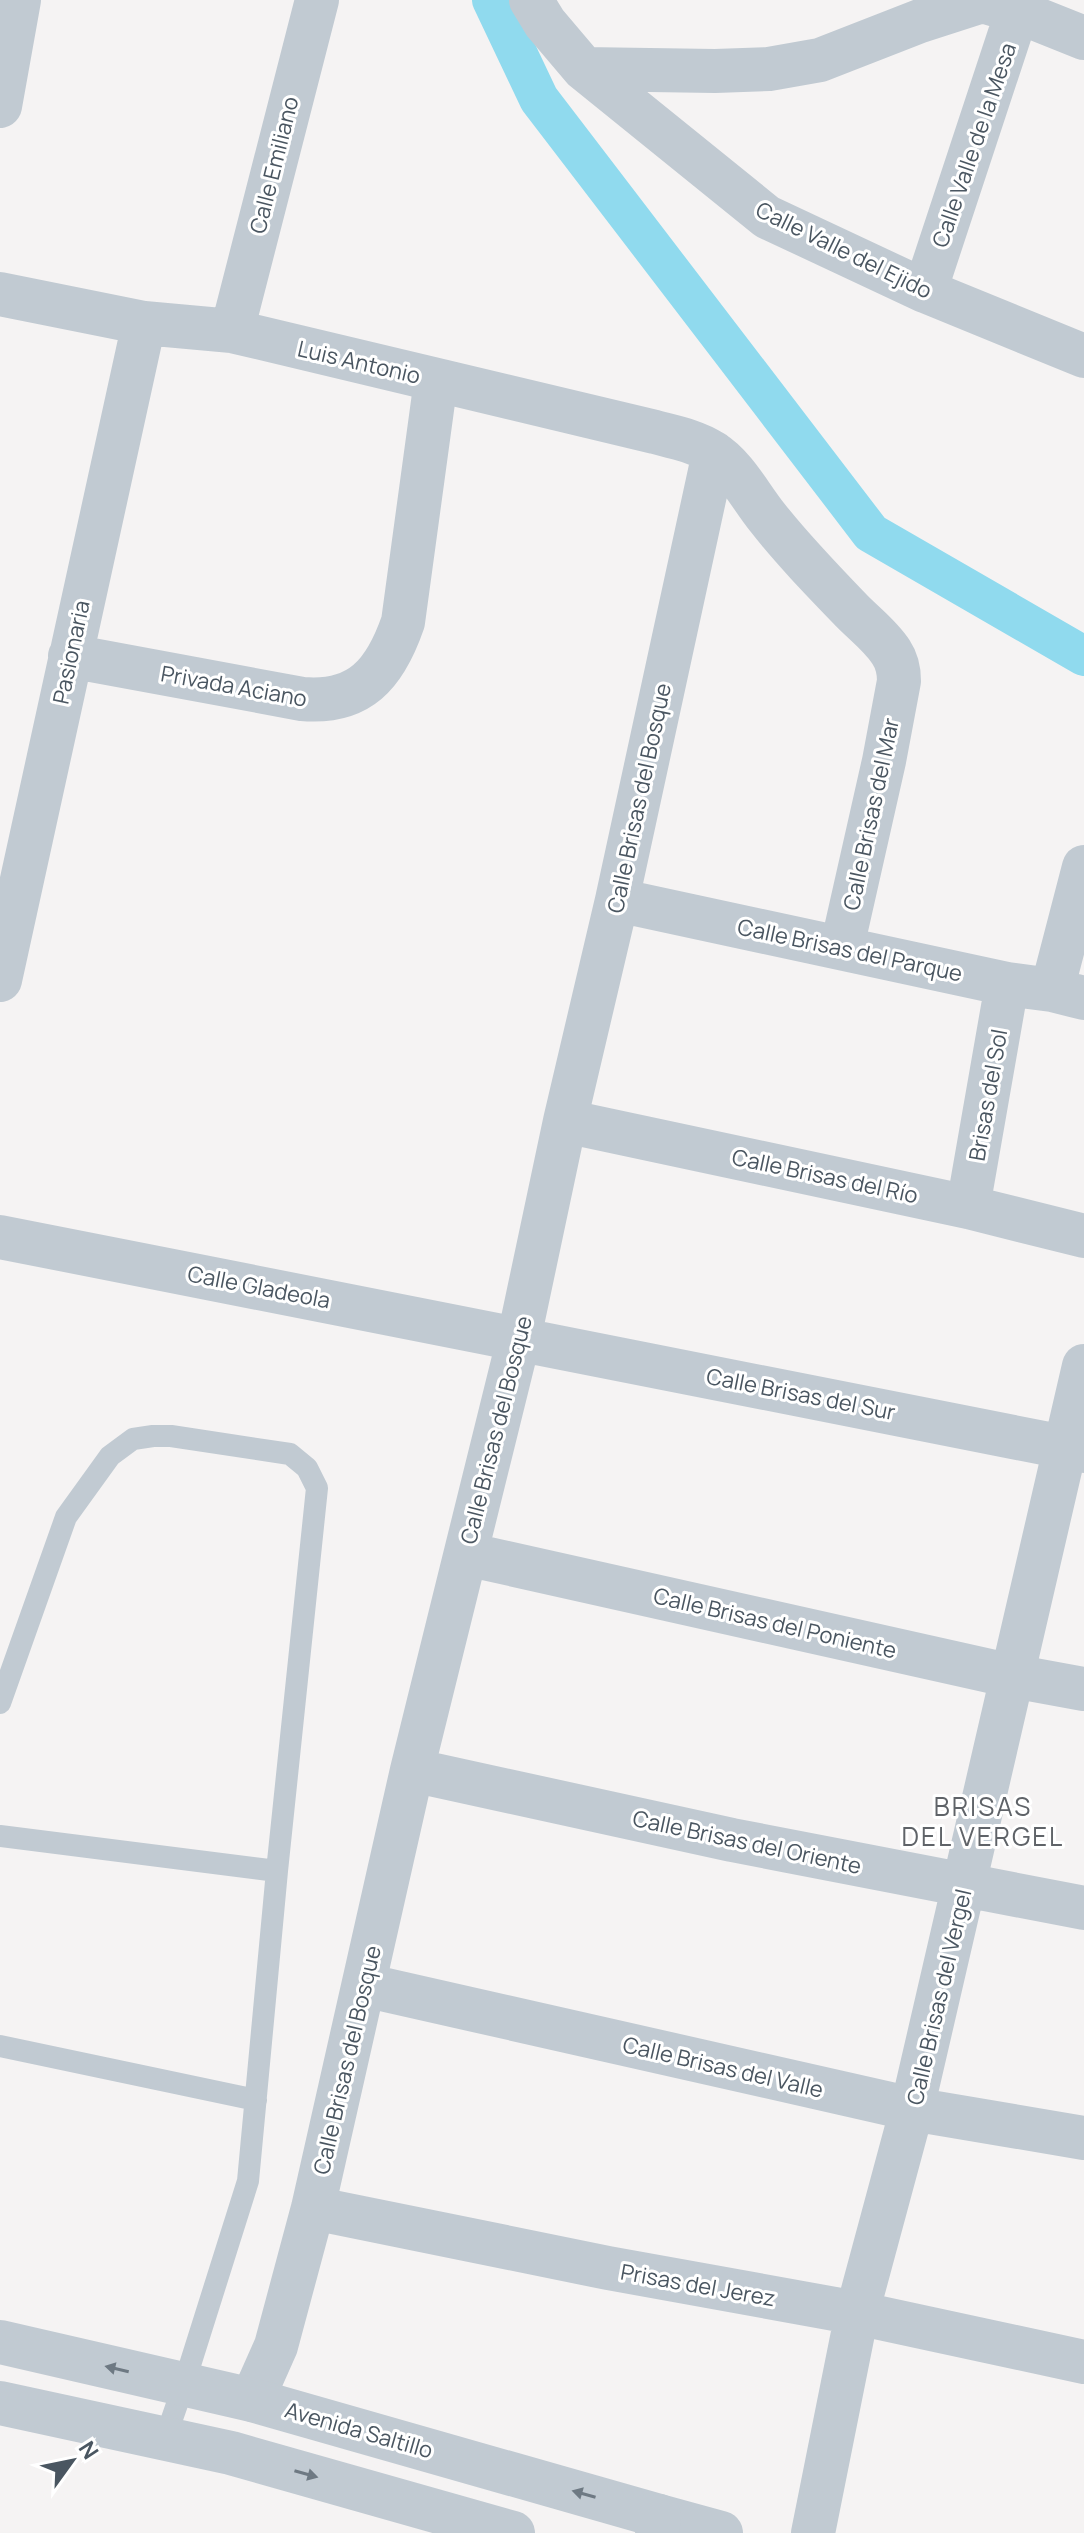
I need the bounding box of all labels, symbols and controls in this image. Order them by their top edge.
street label: Calle Valle de la Mesa [925,39,1023,251]
street label: Calle Emiliano [242,93,306,237]
street label: Calle Valle del Ejido [751,194,937,306]
street label: Luis Antonio [295,333,423,391]
street label: Pasionaria [45,597,97,707]
street label: Privada Aciano [159,658,309,714]
street label: Calle Brisas del Bosque [600,680,678,916]
street label: Calle Brisas del Mar [836,715,906,913]
street label: Calle Brisas del Parque [735,912,965,989]
street label: Brisas del Sol [962,1027,1014,1163]
street label: Calle Brisas del Río [729,1142,921,1210]
street label: Calle Gladeola [185,1258,333,1316]
street label: Calle Brisas del Bosque [453,1313,539,1547]
street label: Calle Brisas del Sur [704,1361,898,1427]
street label: Calle Brisas del Poniente [651,1580,900,1666]
district label: BRISAS DEL VERGEL [902,1788,1064,1854]
street label: Calle Brisas del Oriente [630,1803,864,1881]
street label: Calle Brisas del Vergel [900,1886,978,2108]
street label: Calle Brisas del Bosque [306,1942,388,2177]
street label: Calle Brisas del Valle [620,2029,826,2105]
street label: Prisas del Jerez [618,2257,778,2313]
one-way arrow [104,2362,129,2374]
street label: Avenida Saltillo [282,2395,436,2465]
north arrow [32,2421,112,2501]
text: N [72,2435,106,2465]
one-way arrow [295,2468,319,2481]
one-way arrow [571,2488,596,2500]

